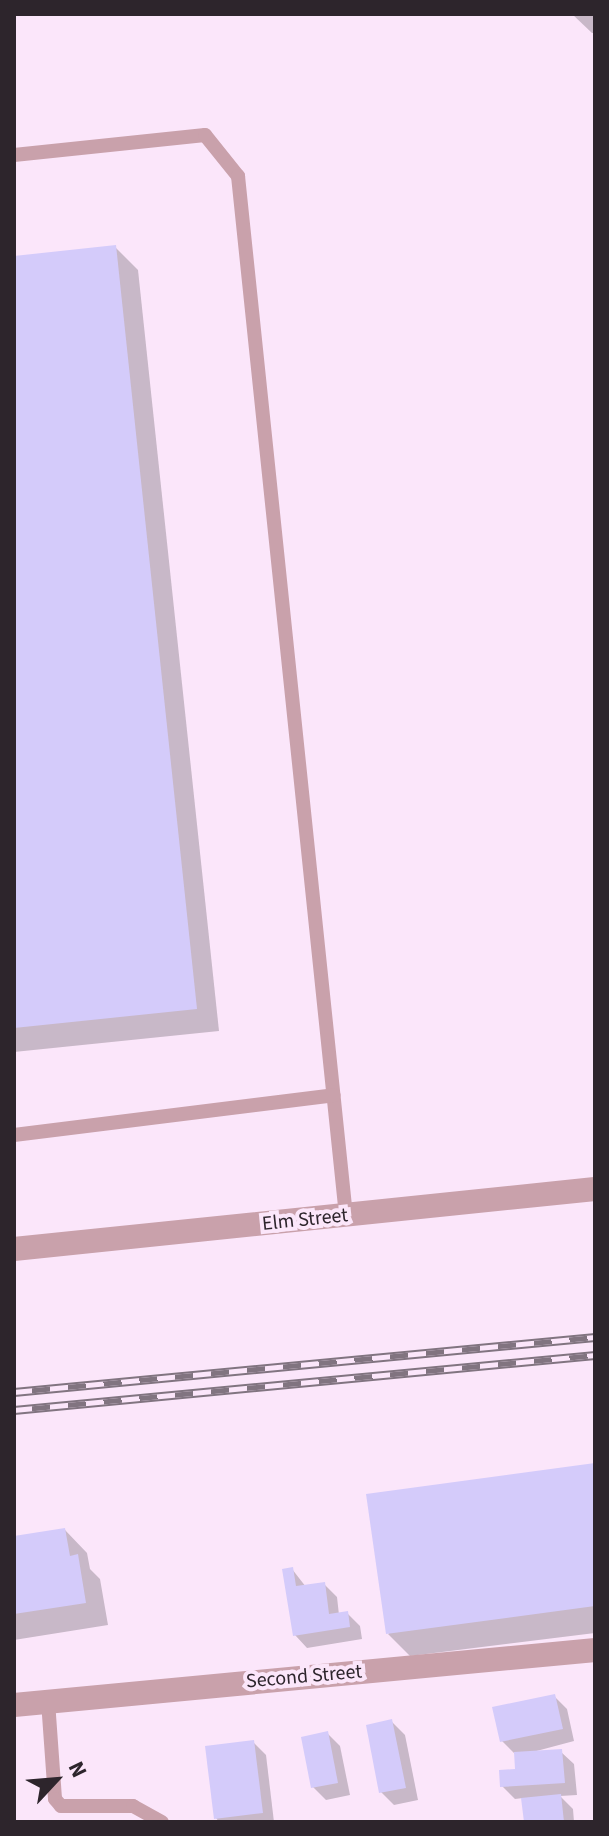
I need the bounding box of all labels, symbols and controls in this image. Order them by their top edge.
street label: Elm Street [261,1204,349,1236]
street label: Second Street [245,1660,363,1694]
north arrow [16,1740,96,1820]
text: N [60,1756,95,1783]

